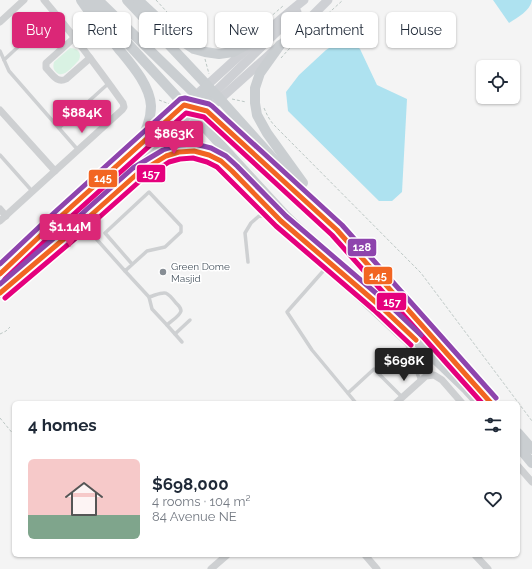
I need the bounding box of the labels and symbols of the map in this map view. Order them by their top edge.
pin: $884K [54,100,110,134]
pin: $863K [146,121,202,155]
line badge: 157 [136,164,166,183]
text: 157 [142,168,161,181]
line badge: 145 [88,169,118,188]
text: 145 [94,172,112,185]
pin: $1.14M [37,214,103,248]
line badge: 128 [347,238,377,257]
text: 128 [353,241,371,254]
place label: Green Dome Masjid [171,261,230,284]
line badge: 145 [363,266,393,285]
marker: Green Dome Masjid [158,267,168,277]
text: 145 [369,270,387,283]
line badge: 157 [376,292,407,311]
text: 157 [383,296,402,309]
pin: $698K [376,348,432,382]

